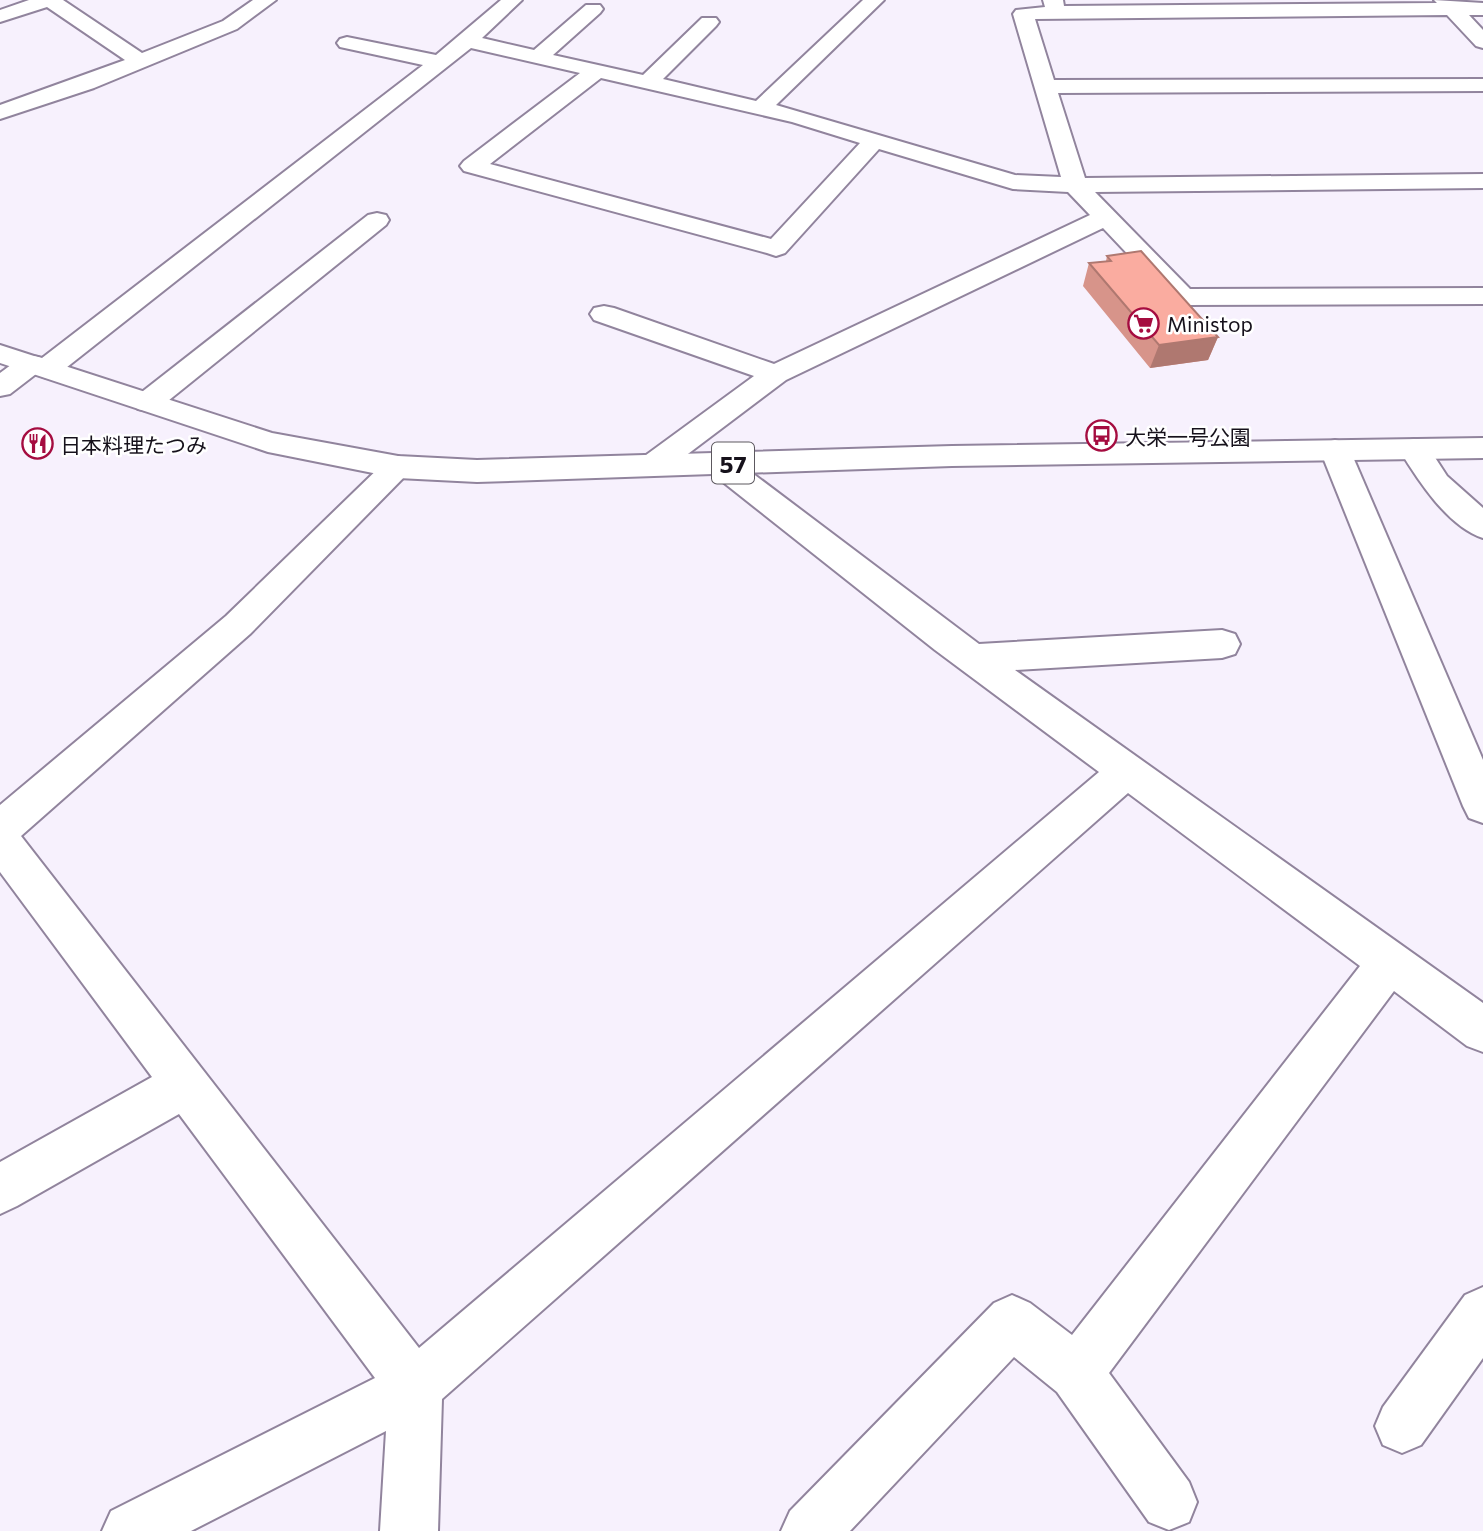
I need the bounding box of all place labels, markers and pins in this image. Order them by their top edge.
supermarket icon: Ministop [1127,306,1161,340]
place label: Ministop [1167,311,1253,336]
bus stop icon: 大栄一号公園 [1085,419,1119,453]
place label: 大栄一号公園 [1125,424,1251,449]
restaurant icon: 日本料理たつみ [20,427,54,461]
place label: 日本料理たつみ [60,432,207,457]

